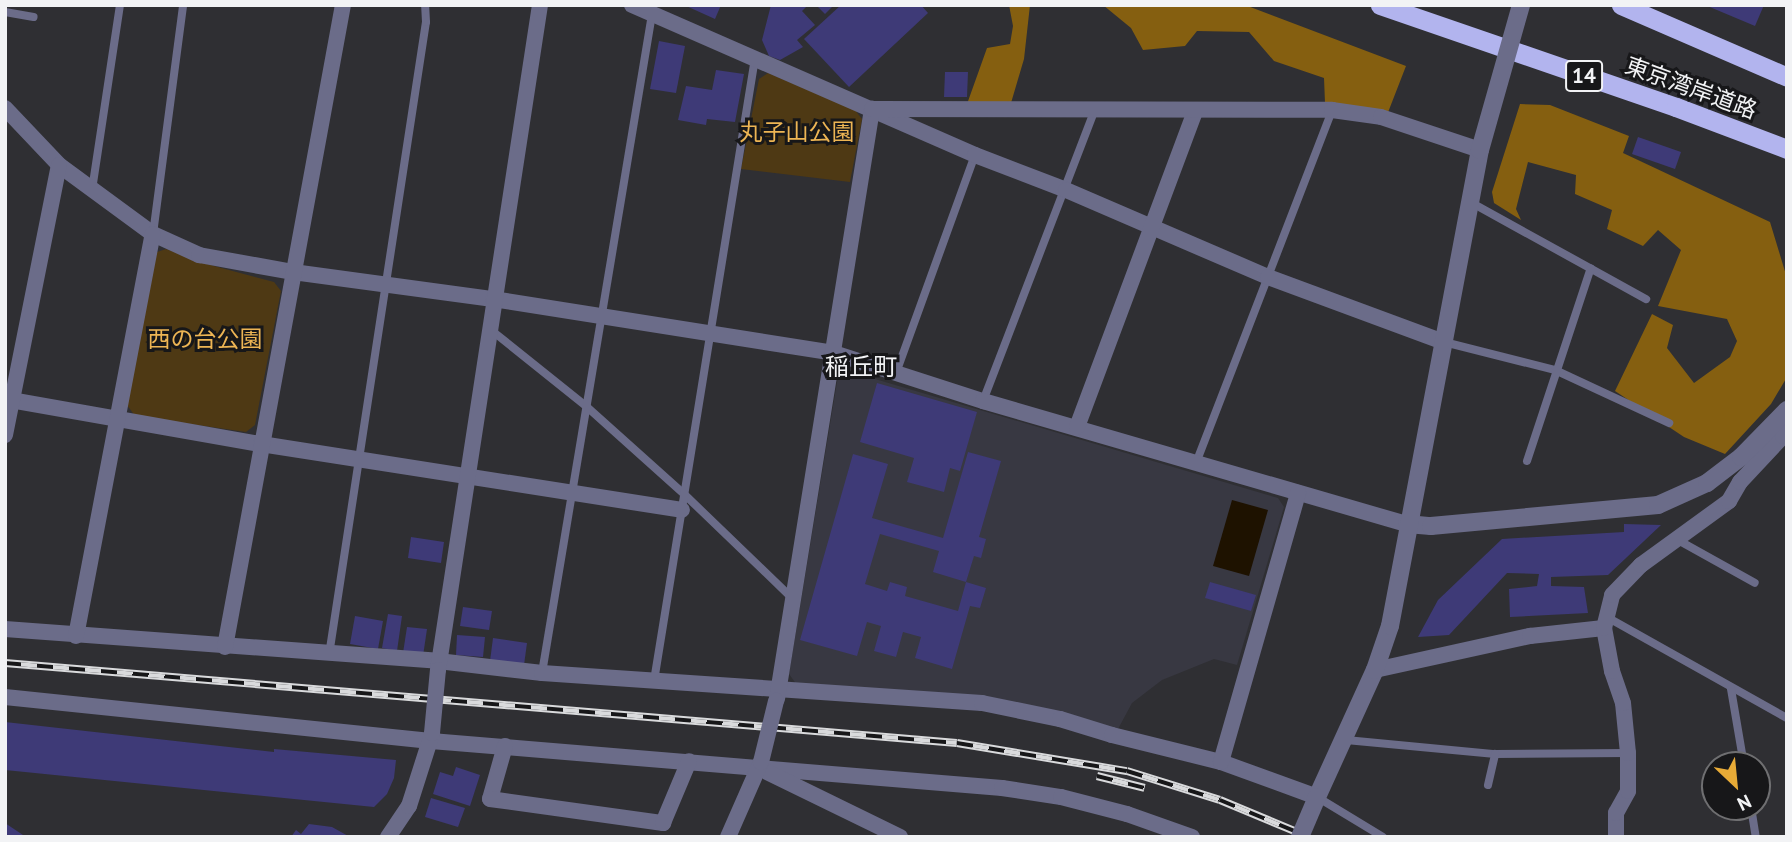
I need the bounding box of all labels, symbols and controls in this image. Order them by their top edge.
street label: 東京湾岸道路 [1621,51,1761,125]
road number: 14 [1565,58,1603,94]
park label: 丸子山公園 [740,118,854,146]
park label: 西の台公園 [148,325,262,353]
district label: 稲丘町 [825,353,897,381]
north arrow [1701,751,1771,821]
text: N [1733,790,1755,817]

